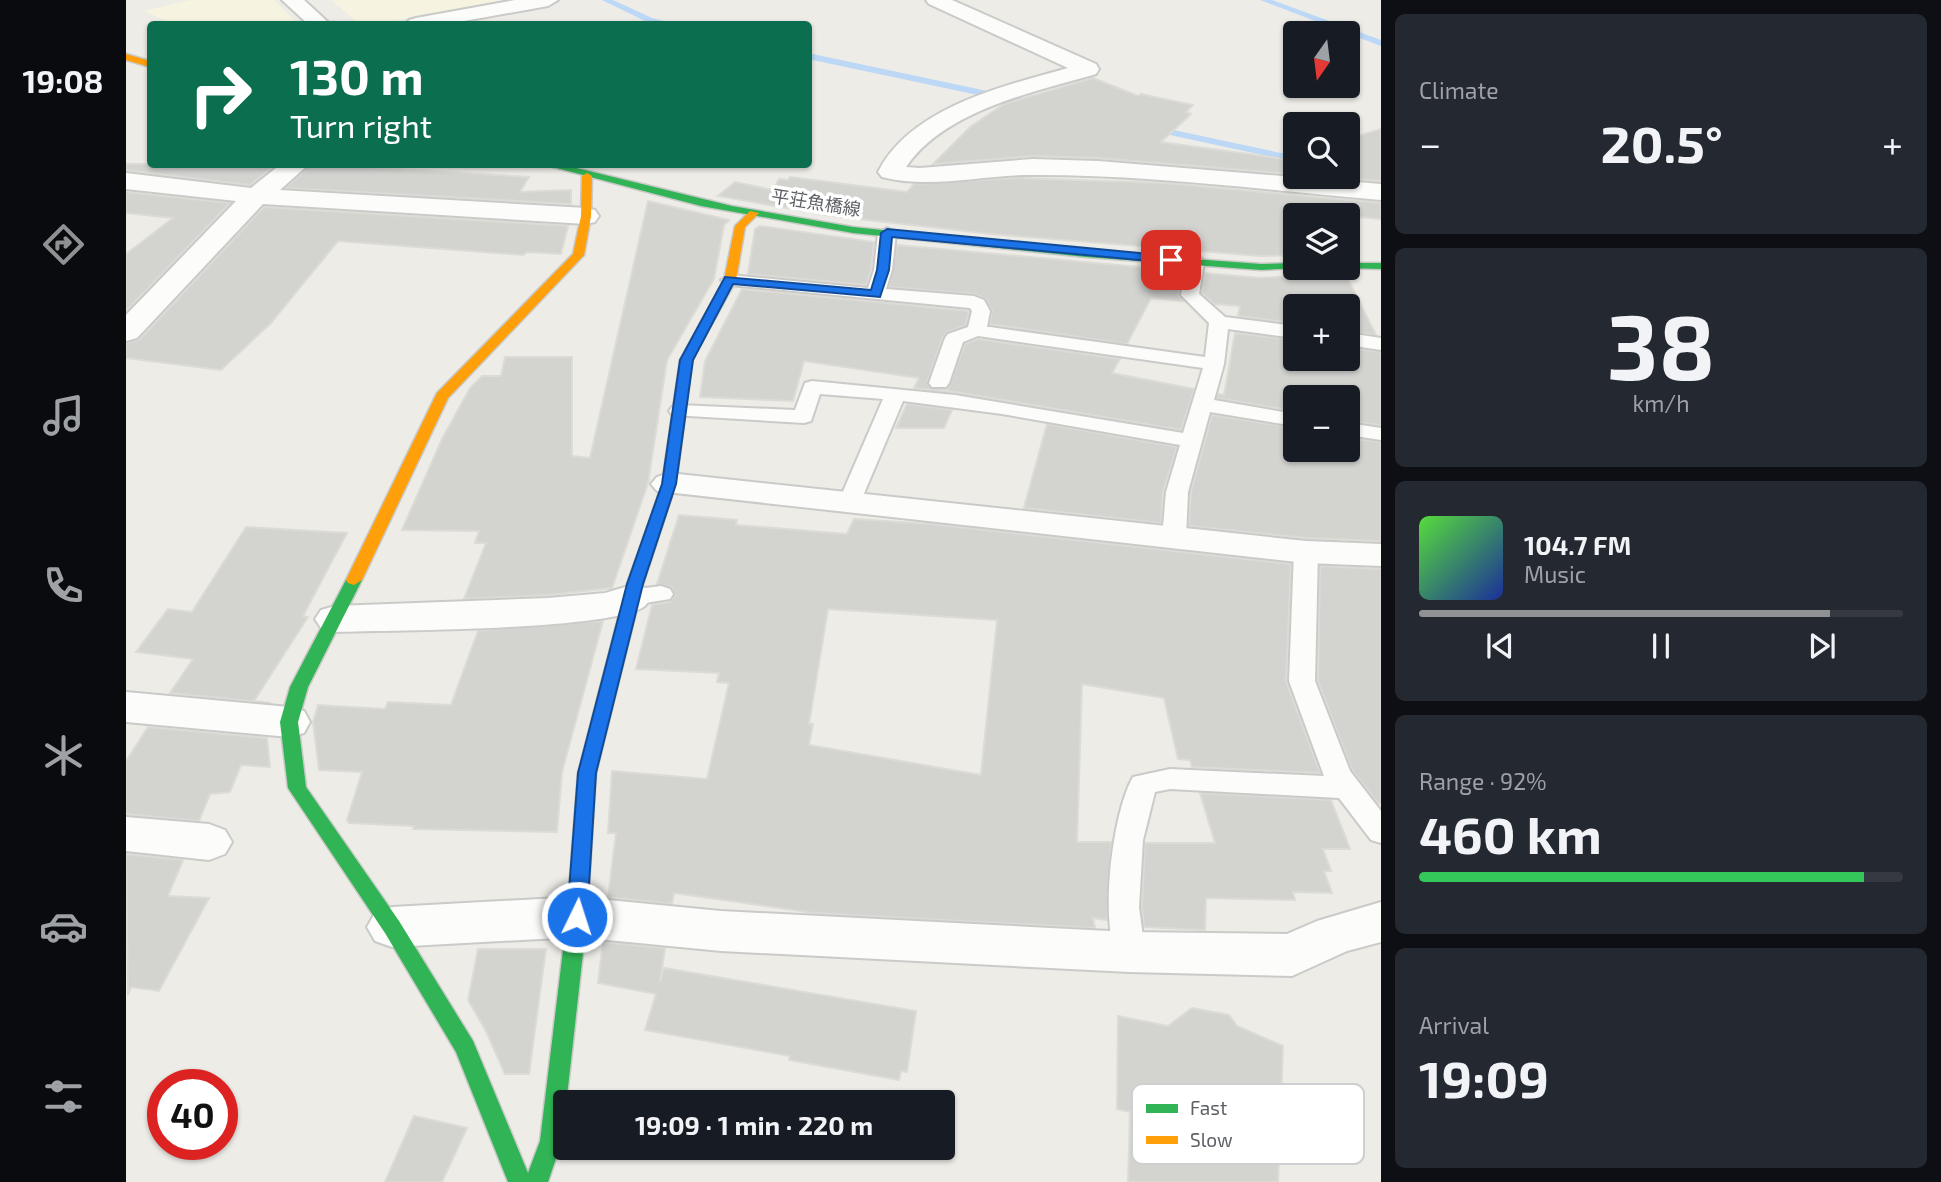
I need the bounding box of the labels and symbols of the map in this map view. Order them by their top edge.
north arrow [1283,21,1360,98]
street label: 平荘魚橋線 [770,184,862,220]
pin [1141,230,1201,290]
position arrow [540,880,614,954]
speed limit sign: 40 [147,1069,238,1160]
legend [1132,1084,1364,1164]
text: Fast [1190,1096,1227,1119]
text: Slow [1190,1128,1233,1151]

